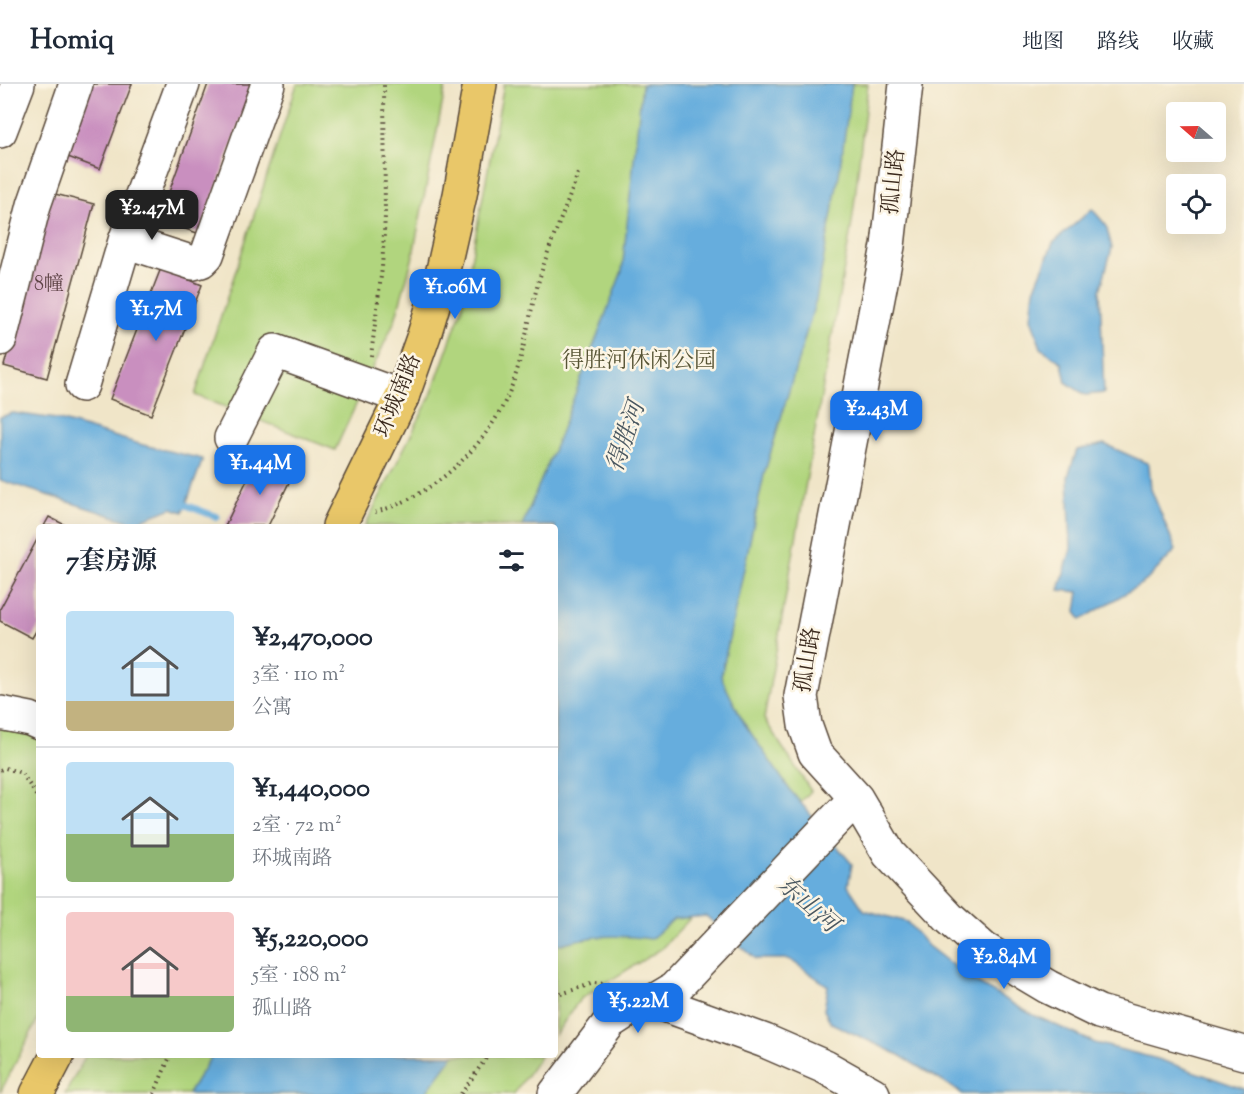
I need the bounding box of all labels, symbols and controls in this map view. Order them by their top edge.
text: Homiq [30,21,114,61]
text: 地图 [1022,28,1064,58]
text: 路线 [1097,28,1139,58]
text: 收藏 [1172,28,1214,58]
north arrow [1166,102,1226,162]
map controls [1166,102,1226,234]
street label: 孤山路 [876,148,914,216]
button: locate [1166,174,1226,234]
pin: ¥2.47M [103,190,201,241]
text: ¥2.47M [119,195,185,224]
pin: ¥1.06M [406,269,504,320]
house number: 8幢 [34,271,64,300]
text: ¥1.06M [423,274,487,303]
pin: ¥1.7M [114,291,198,342]
text: ¥1.7M [130,296,182,325]
park label: 得胜河休闲公园 [562,346,716,378]
street label: 环城南路 [368,349,430,443]
pin: ¥2.43M [827,391,925,442]
water label: 得胜河 [599,394,656,477]
text: ¥2.43M [844,396,908,425]
pin: ¥1.44M [211,445,309,496]
text: ¥1.44M [228,450,292,479]
text: 7套房源 [66,544,157,581]
icon: filters [495,544,528,577]
text: ¥2,470,000 [252,620,373,657]
street label: 孤山路 [788,625,830,695]
icon: home [114,635,186,707]
text: 3室 · 110 m² [252,661,345,690]
text: 公寓 [252,694,292,723]
text: ¥1,440,000 [252,771,370,808]
icon: home [114,786,186,858]
text: 2室 · 72 m² [252,812,342,841]
text: 环城南路 [252,845,332,874]
water label: 东山河 [769,869,848,944]
text: ¥5,220,000 [252,921,369,958]
icon: home [114,936,186,1008]
pin: ¥2.84M [955,939,1053,990]
text: ¥2.84M [971,944,1037,973]
text: 5室 · 188 m² [252,962,347,991]
pin: ¥5.22M [589,983,687,1034]
text: ¥5.22M [607,988,669,1017]
text: 孤山路 [252,995,312,1024]

